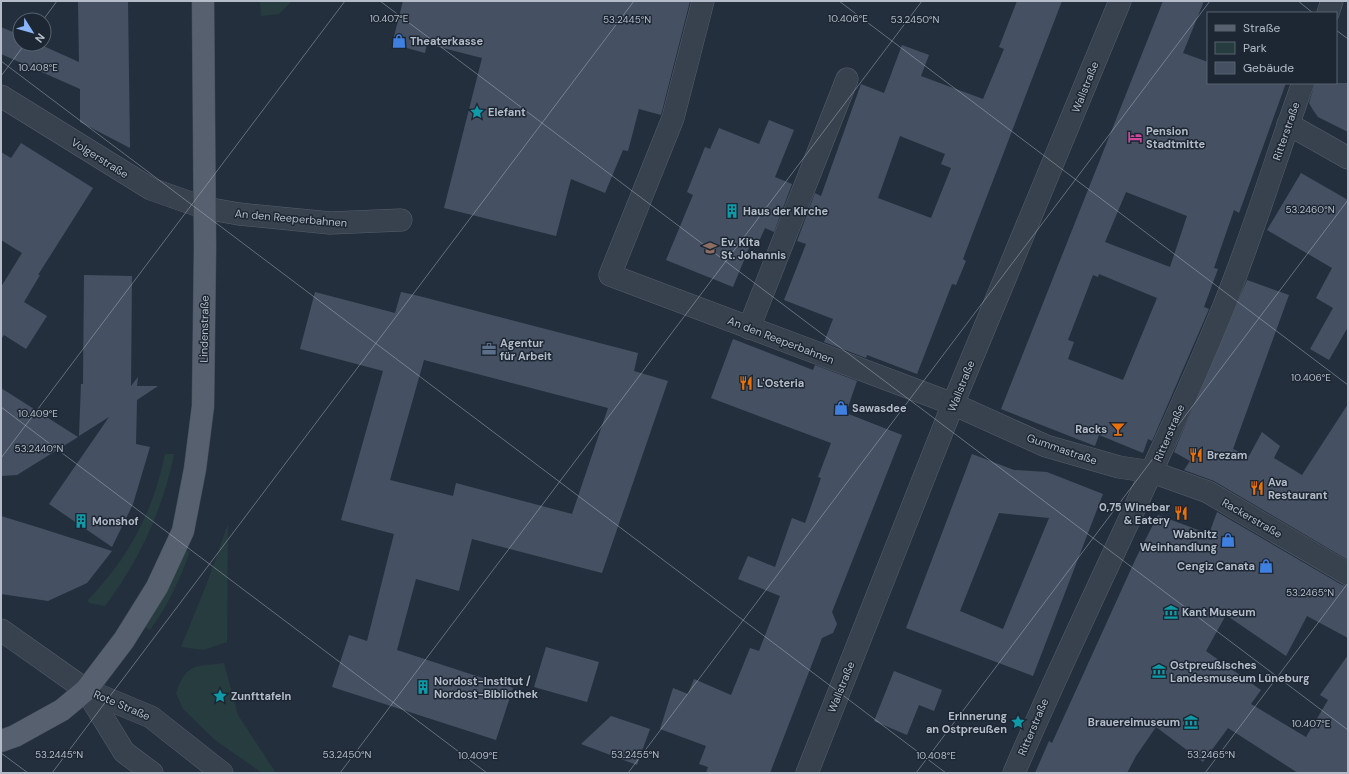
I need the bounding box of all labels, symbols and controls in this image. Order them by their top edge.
north arrow [12,12,52,52]
text: 10.407°E [370,12,409,25]
text: 10.406°E [828,12,868,25]
legend [1207,12,1337,84]
text: 53.2445°N [603,13,651,26]
text: 53.2450°N [891,13,940,26]
text: Straße [1243,20,1280,36]
text: N [32,31,48,45]
shop icon: Theaterkasse [391,33,407,49]
place label: Theaterkasse [410,34,483,48]
text: Park [1243,40,1267,56]
street label: Wallstraße [1068,59,1102,115]
text: Gebäude [1243,60,1294,76]
text: 10.408°E [18,61,58,74]
street label: Ritterstraße [1269,100,1303,162]
place icon: Elefant [469,104,485,120]
place label: Elefant [488,105,526,119]
place label: Pension Stadtmitte [1146,124,1206,151]
hotel icon: Pension Stadtmitte [1127,129,1143,145]
street label: Volgerstraße [69,135,131,181]
building icon: Haus der Kirche [724,203,740,219]
text: 53.2460°N [1285,203,1335,216]
place label: Haus der Kirche [743,204,829,218]
street label: An den Reeperbahnen [234,206,348,230]
place label: Ev. Kita St. Johannis [721,235,786,262]
school or university icon: Ev. Kita St. Johannis [702,240,718,256]
street label: Lindenstraße [196,295,212,363]
street label: An den Reeperbahnen [726,313,836,367]
place label: Agentur für Arbeit [500,336,552,363]
office icon: Agentur für Arbeit [481,341,497,357]
street label: Wallstraße [944,358,978,414]
text: 10.406°E [1291,371,1331,384]
restaurant icon: L'Osteria [738,375,754,391]
place label: L'Osteria [757,376,804,390]
shop icon: Sawasdee [833,400,849,416]
place label: Sawasdee [852,401,907,415]
street label: Ritterstraße [1151,402,1187,464]
text: 10.409°E [18,407,58,420]
bar icon: Racks [1110,421,1126,437]
place label: Racks [1075,422,1107,436]
street label: Gummastraße [1025,430,1099,468]
text: 53.2440°N [15,442,64,455]
restaurant icon: Brezam [1188,447,1204,463]
place label: Brezam [1207,448,1247,462]
place label: Ava Restaurant [1268,475,1328,502]
restaurant icon: Ava Restaurant [1249,480,1265,496]
street label: Rackerstraße [1219,495,1285,541]
place label: 0,75 Winebar & Eatery [1099,500,1170,527]
restaurant icon: 0,75 Winebar & Eatery [1173,505,1189,521]
building icon: Monshof [73,513,89,529]
place label: Monshof [92,514,139,528]
place label: Wabnitz Weinhandlung [1140,527,1217,554]
shop icon: Wabnitz Weinhandlung [1220,532,1236,548]
shop icon: Cengiz Canata [1258,558,1274,574]
place label: Cengiz Canata [1177,559,1255,573]
text: 53.2465°N [1286,586,1334,599]
museum icon: Kant Museum [1163,604,1179,620]
place label: Kant Museum [1182,605,1256,619]
place label: Ostpreußisches Landesmuseum Lüneburg [1170,658,1310,685]
street label: Wallstraße [824,659,858,715]
museum icon: Ostpreußisches Landesmuseum Lüneburg [1151,663,1167,679]
place label: Nordost-Institut / Nordost-Bibliothek [434,674,539,701]
building icon: Nordost-Institut / Nordost-Bibliothek [415,679,431,695]
street label: Rote Straße [92,687,152,723]
place icon: Zunfttafeln [212,688,228,704]
place label: Zunfttafeln [231,689,291,703]
street label: Ritterstraße [1015,696,1051,758]
place label: Erinnerung an Ostpreußen [926,709,1007,736]
place icon: Erinnerung an Ostpreußen [1010,714,1026,730]
museum icon: Brauereimuseum [1183,714,1199,730]
place label: Brauereimuseum [1088,715,1180,729]
text: 10.407°E [1292,717,1331,730]
text: 53.2445°N [35,748,83,761]
text: 53.2450°N [323,748,372,761]
text: 53.2455°N [611,748,659,761]
text: 53.2465°N [1187,748,1235,761]
text: 10.409°E [458,749,498,762]
text: 10.408°E [916,749,956,762]

